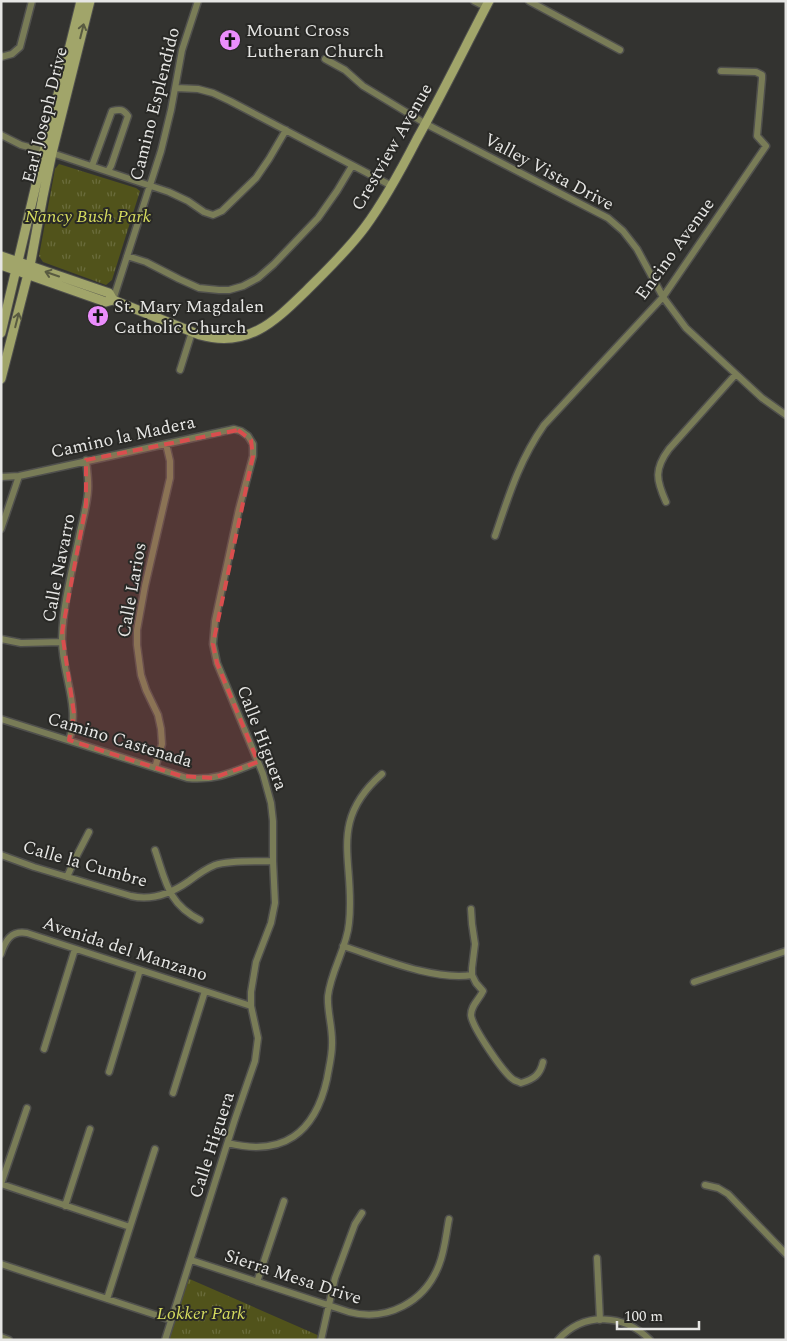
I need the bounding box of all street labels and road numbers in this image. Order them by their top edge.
street label: Camino Esplendido [123,24,187,184]
street label: Earl Joseph Drive [15,44,75,186]
street label: Crestview Avenue [344,78,440,216]
street label: Valley Vista Drive [479,126,619,218]
street label: Encino Avenue [629,192,721,306]
street label: Camino la Madera [48,408,198,466]
street label: Calle Navarro [35,511,83,625]
street label: Calle Larios [110,540,154,640]
street label: Calle Higuera [230,682,294,795]
street label: Camino Castenada [44,705,196,775]
street label: Calle la Cumbre [19,833,151,895]
street label: Avenida del Manzano [39,910,211,988]
street label: Calle Higuera [182,1088,242,1202]
street label: Sierra Mesa Drive [221,1242,365,1312]

